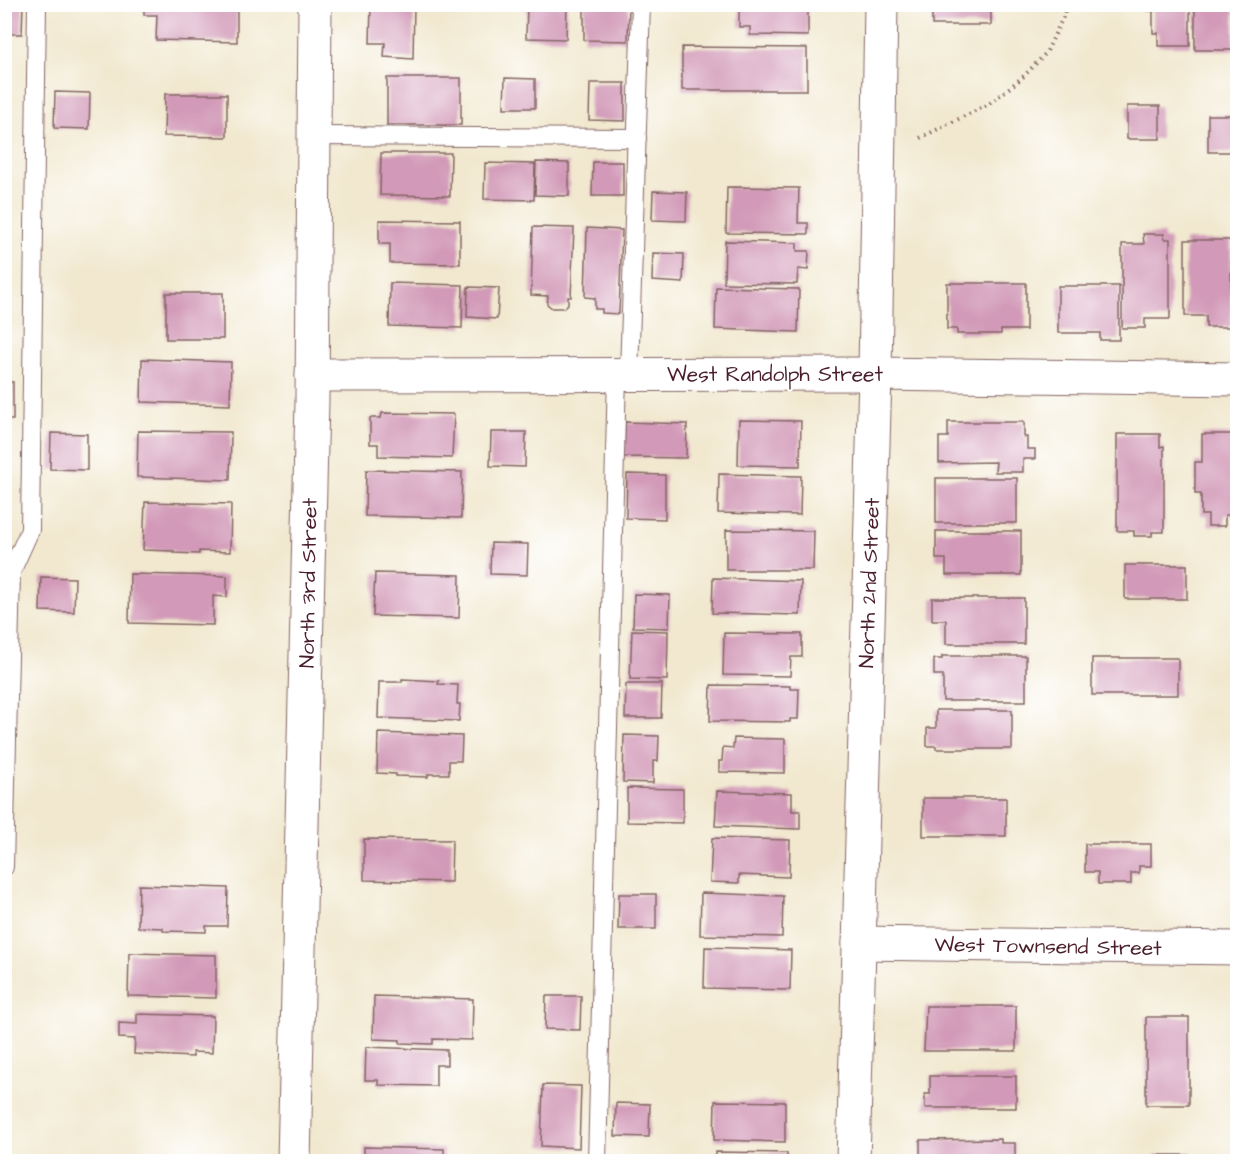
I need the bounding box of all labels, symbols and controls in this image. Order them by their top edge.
street label: West Randolph Street [667,360,883,390]
street label: North 3rd Street [293,497,324,668]
street label: North 2nd Street [852,497,887,669]
street label: West Townsend Street [934,930,1162,963]

